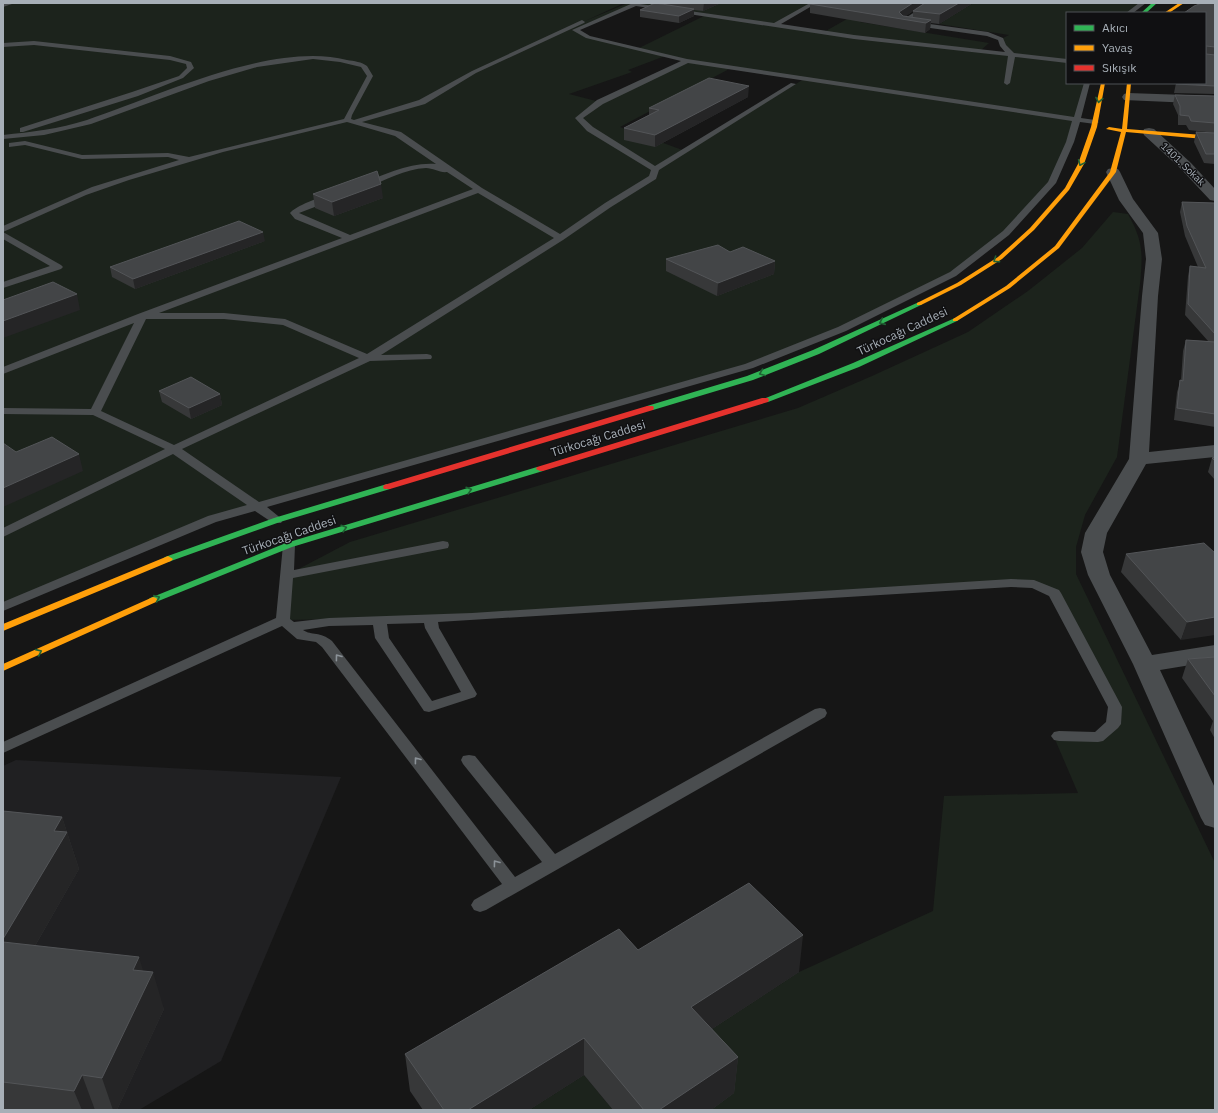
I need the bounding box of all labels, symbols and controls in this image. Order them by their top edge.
legend [1066,12,1206,84]
text: Akıcı [1102,20,1128,35]
text: Yavaş [1102,40,1133,55]
text: Sıkışık [1102,60,1137,75]
one-way arrow [1096,97,1104,104]
street label: 1401. Sokak [1158,140,1208,189]
one-way arrow [1077,160,1085,167]
one-way arrow [993,256,1000,263]
street label: Türkocağı Caddesi [854,303,950,359]
one-way arrow [878,317,886,325]
one-way arrow [759,368,767,376]
street label: Türkocağı Caddesi [549,416,647,460]
one-way arrow [465,486,472,495]
street label: Türkocağı Caddesi [240,512,338,558]
one-way arrow [341,524,348,533]
one-way arrow [154,595,161,603]
one-way arrow [34,649,42,657]
one-way arrow [335,654,342,661]
one-way arrow [414,757,421,764]
one-way arrow [494,861,501,868]

